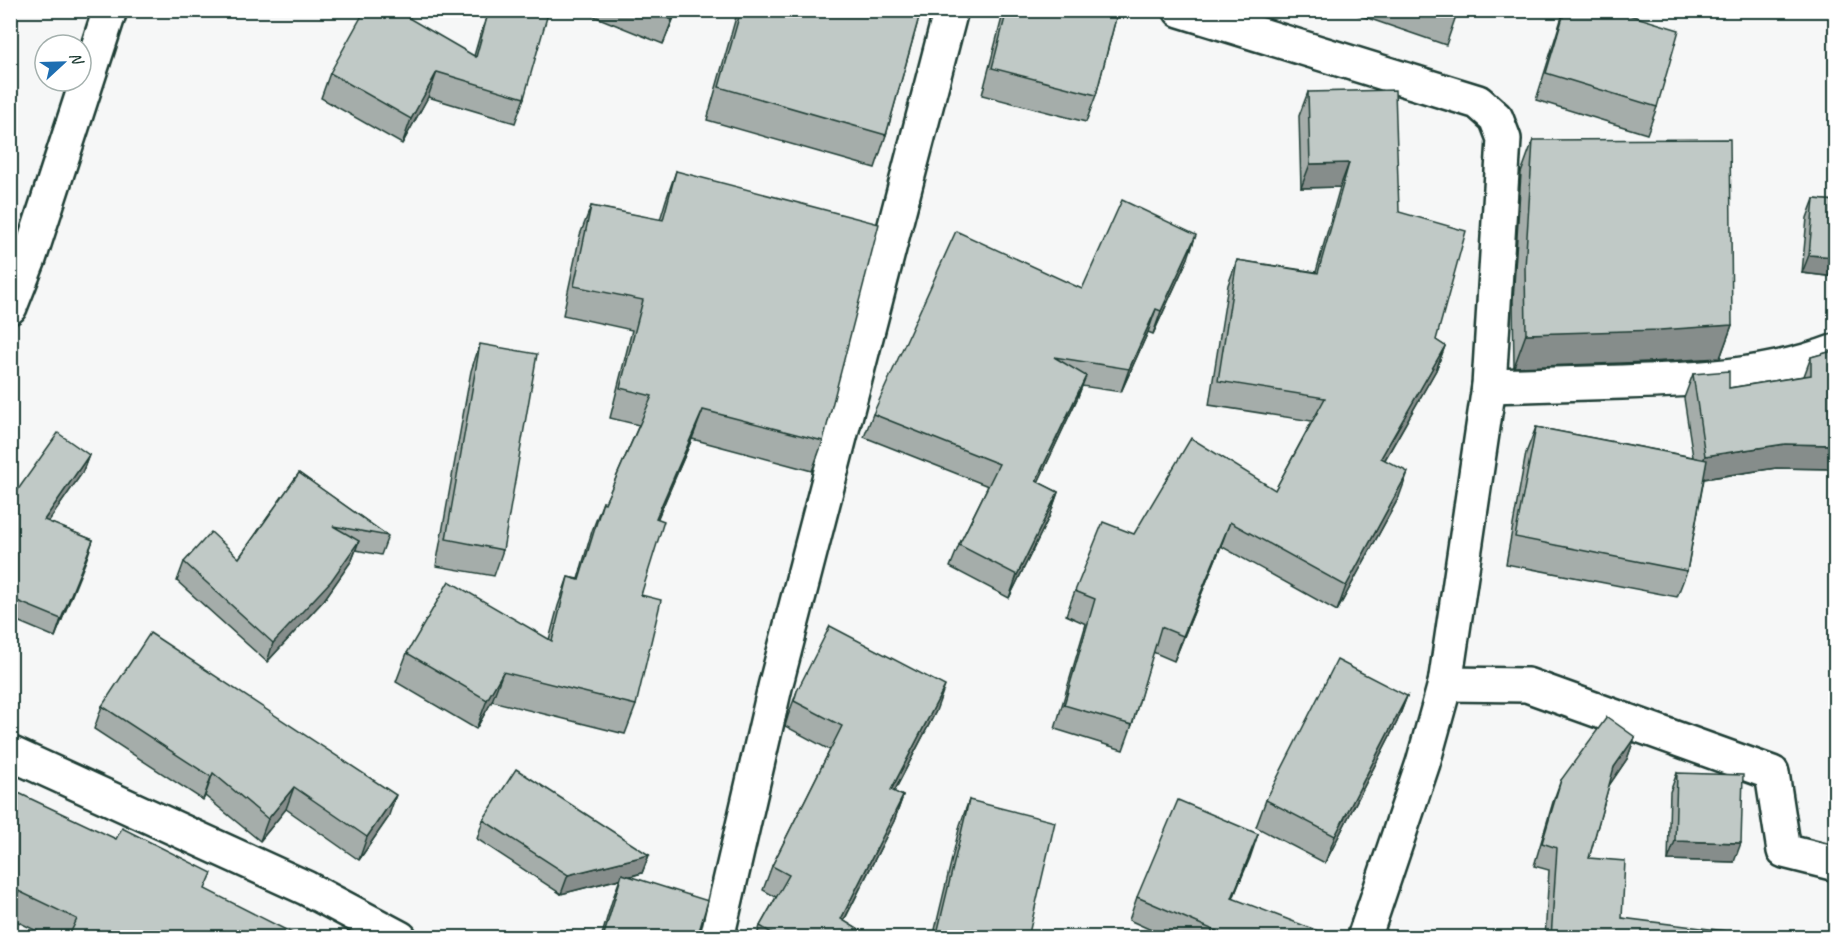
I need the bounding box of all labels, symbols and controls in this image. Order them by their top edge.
north arrow [33,33,93,93]
text: N [65,49,88,69]

